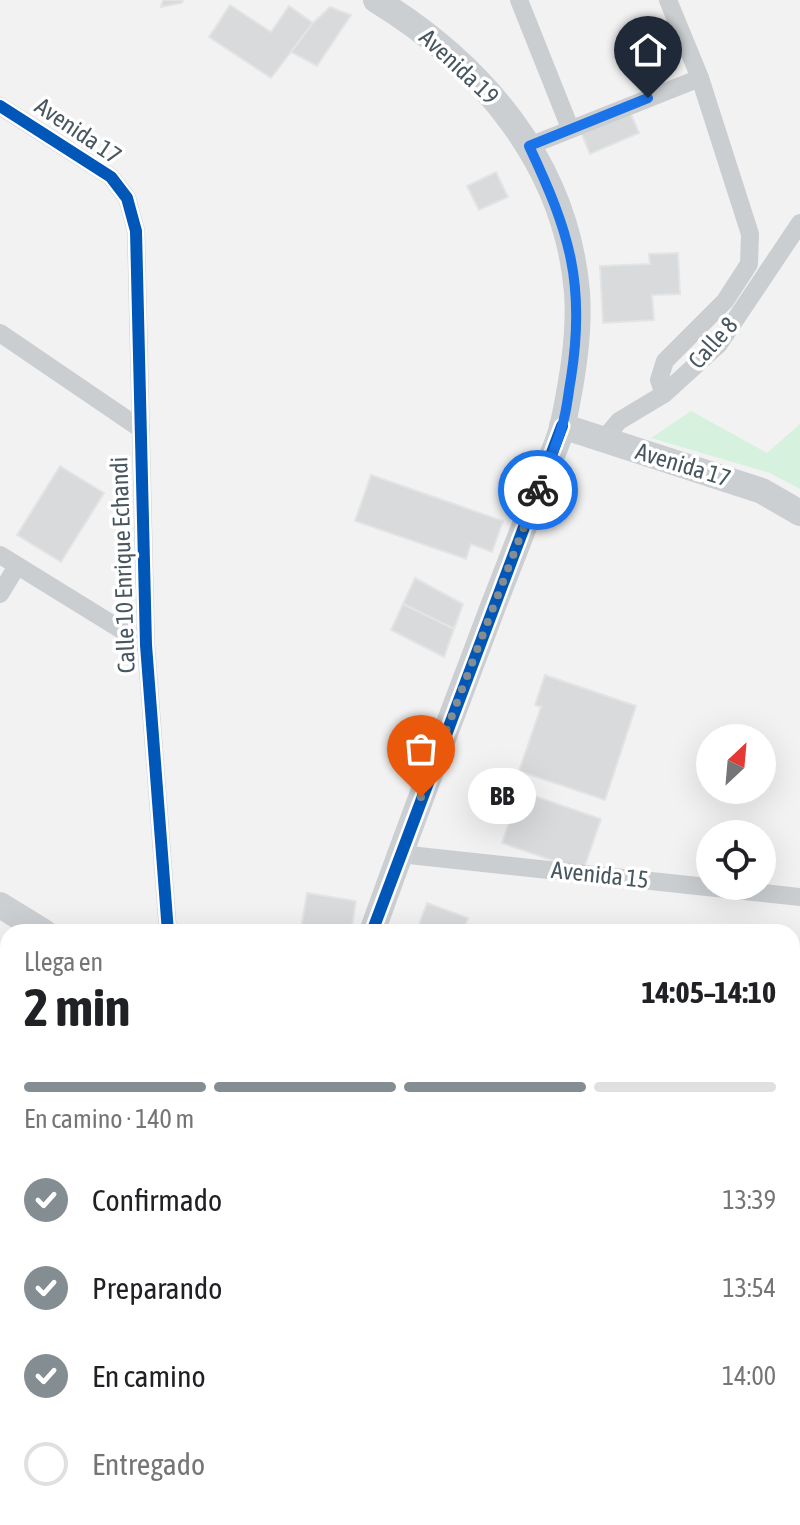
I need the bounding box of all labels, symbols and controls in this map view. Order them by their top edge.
pin [614,16,682,98]
street label: Avenida 19 [414,23,504,110]
icon: home [626,28,670,72]
street label: Avenida 17 [30,92,126,169]
street label: Calle 8 [683,311,743,374]
street label: Avenida 17 [632,437,734,492]
courier [498,450,578,530]
street label: Calle 10 Enrique Echandi [105,456,140,674]
icon: bike [516,468,560,512]
pin [387,715,455,797]
north arrow [696,724,776,804]
map controls [696,724,776,900]
icon: bag [399,727,443,771]
callout: BB [469,769,537,825]
text: BB [490,781,514,811]
button: locate [696,820,776,900]
street label: Avenida 15 [550,856,650,893]
text: Llega en [24,947,103,977]
text: 14:05–14:10 [641,975,776,1009]
text: 2 min [24,977,130,1037]
text: En camino · 140 m [24,1104,194,1134]
icon: check [24,1178,68,1222]
text: Confirmado [92,1183,222,1217]
text: 13:39 [722,1185,776,1215]
icon: check [24,1266,68,1310]
text: Preparando [92,1271,222,1305]
text: 13:54 [722,1273,776,1303]
icon: check [24,1354,68,1398]
text: En camino [92,1359,206,1393]
text: 14:00 [722,1361,776,1391]
text: Entregado [92,1447,205,1481]

